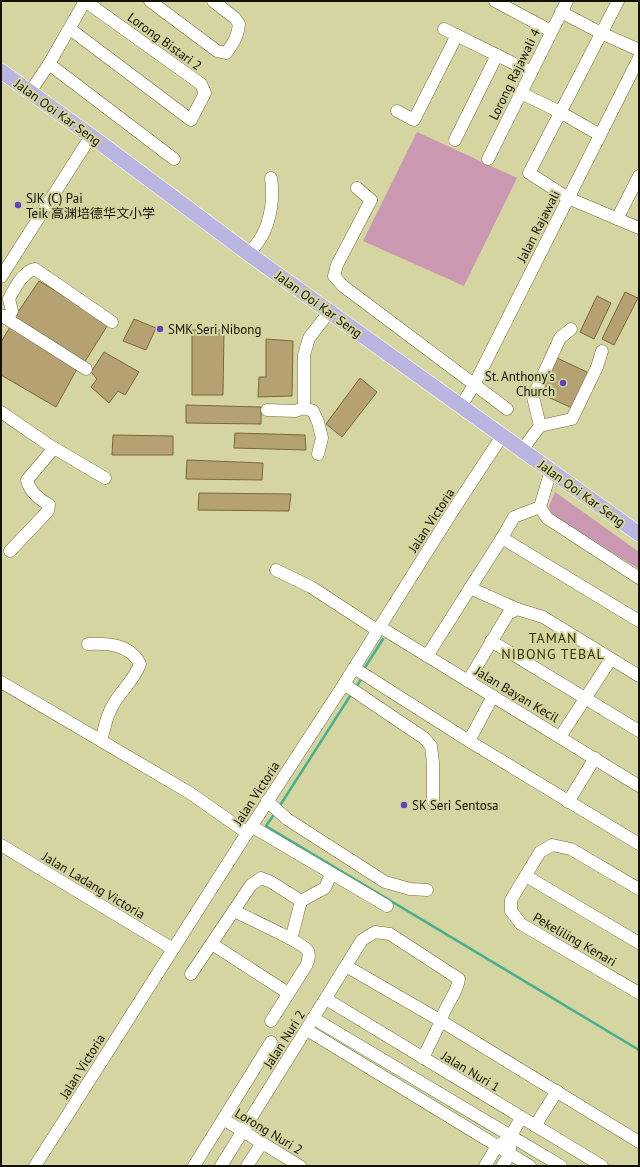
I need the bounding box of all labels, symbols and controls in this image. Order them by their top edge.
street label: Lorong Bistari 2 [124,9,205,74]
street label: Lorong Rajawali 4 [485,26,544,123]
street label: Jalan Ooi Kar Seng [10,75,105,150]
street label: Jalan Rajawali [513,187,564,266]
place label: SJK (C) Pai Teik 高渊培德华文小学 [26,190,155,222]
marker: SJK (C) Pai Teik 高渊培德华文小学 [13,200,23,210]
street label: Jalan Ooi Kar Seng [271,267,366,342]
place label: SMK Seri Nibong [168,321,261,338]
marker: SMK Seri Nibong [155,324,165,334]
place label: St. Anthony's Church [485,368,555,400]
marker: St. Anthony's Church [558,378,568,388]
street label: Jalan Ooi Kar Seng [534,456,629,531]
street label: Jalan Victoria [404,485,458,556]
district label: TAMAN NIBONG TEBAL [501,629,605,663]
street label: Jalan Bayan Kecil [471,662,562,726]
street label: Jalan Victoria [229,758,283,829]
place label: SK Seri Sentosa [412,797,499,814]
marker: SK Seri Sentosa [399,800,409,810]
street label: Jalan Ladang Victoria [38,848,148,923]
street label: Pekeliling Kenari [530,909,620,970]
street label: Jalan Nuri 2 [259,1007,309,1072]
street label: Jalan Victoria [55,1031,109,1103]
street label: Jalan Nuri 1 [438,1047,503,1096]
street label: Lorong Nuri 2 [232,1105,306,1158]

